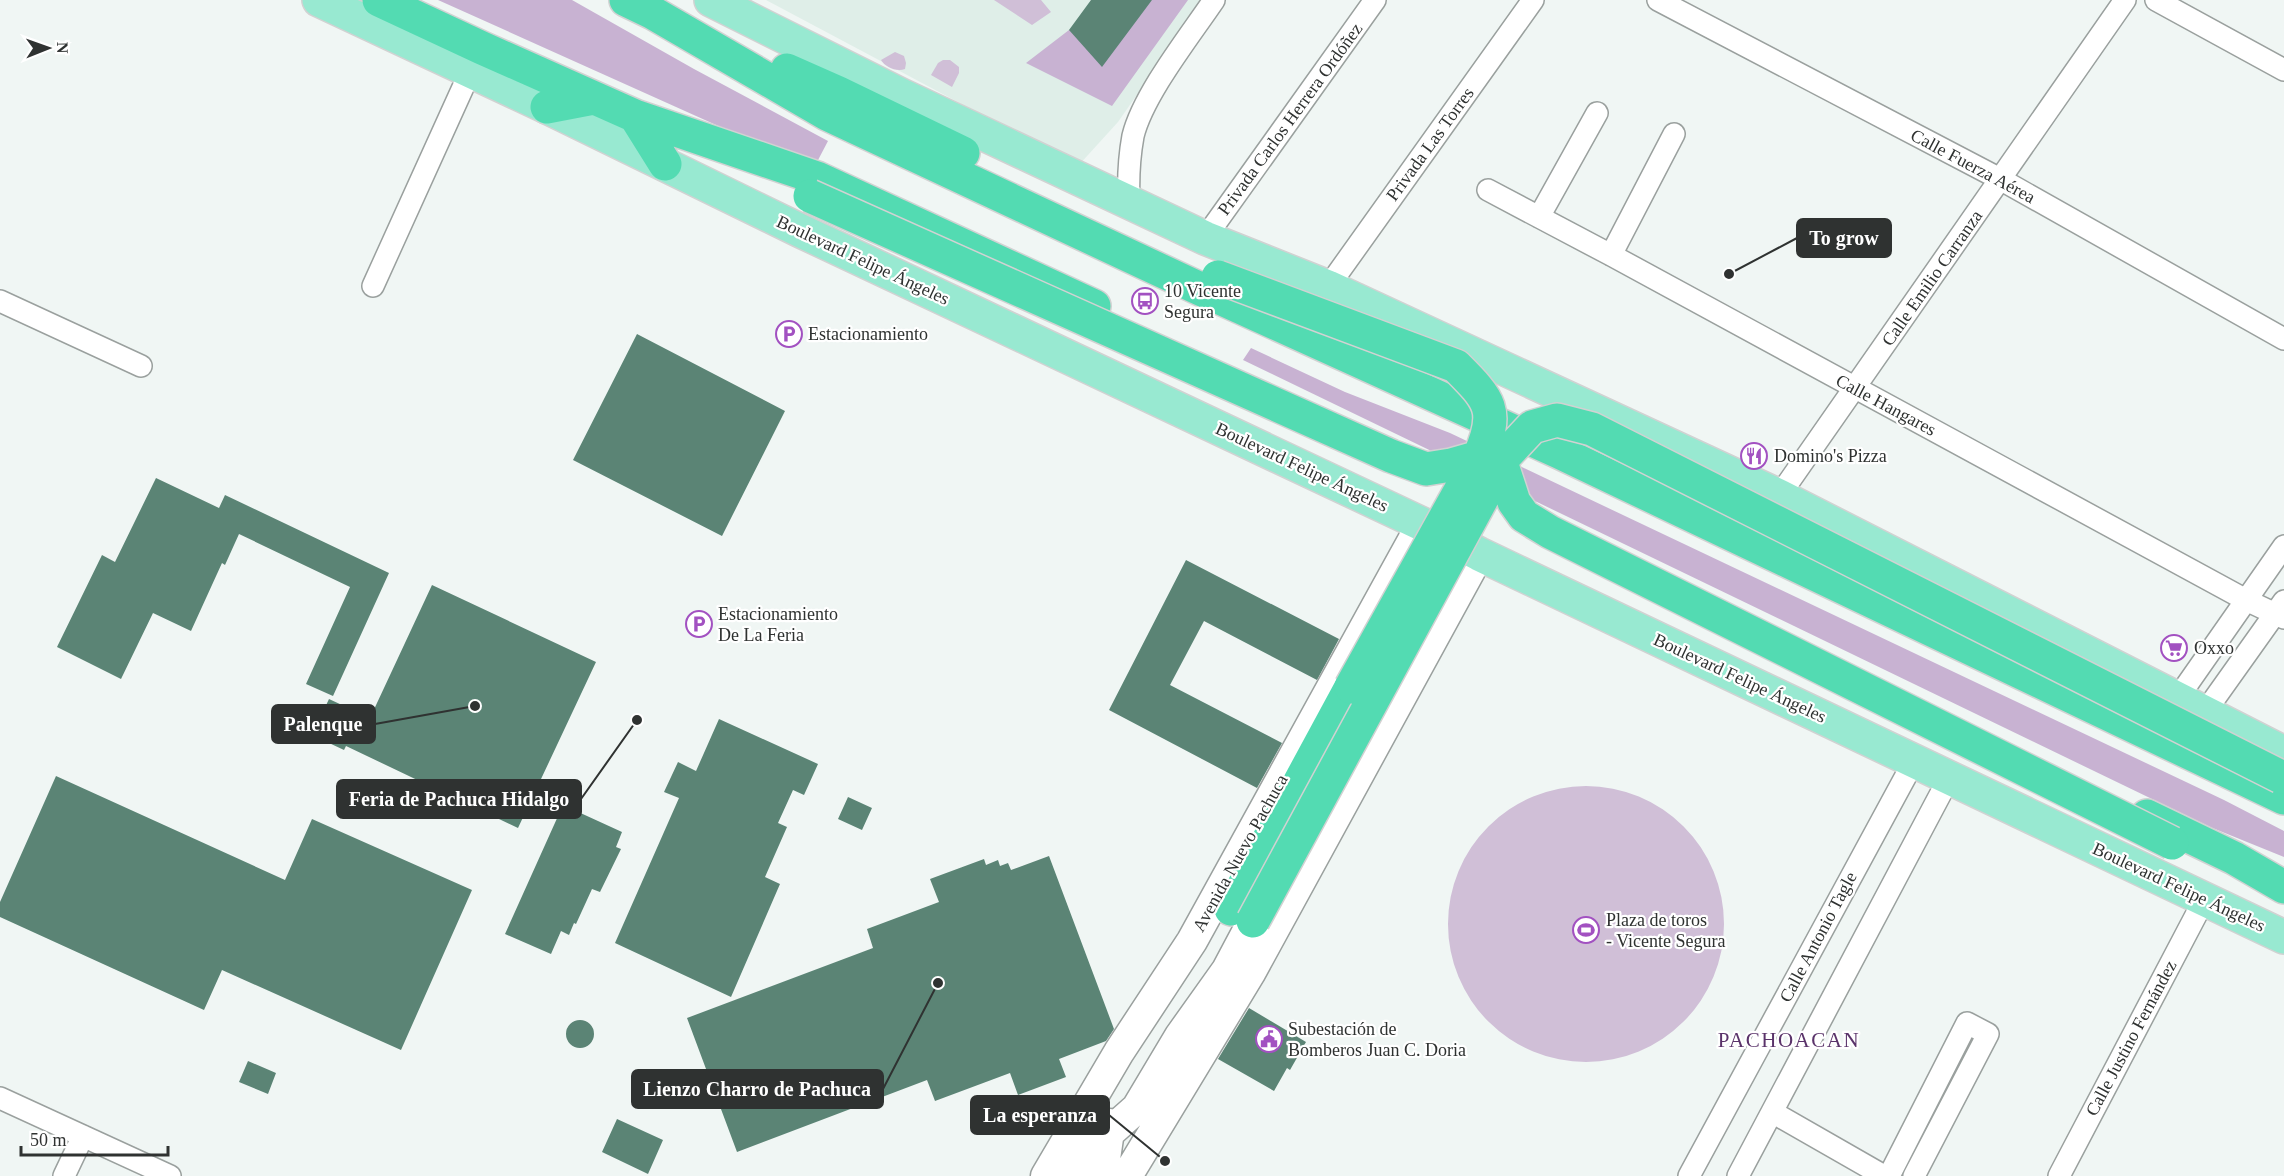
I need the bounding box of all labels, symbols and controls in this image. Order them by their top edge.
north arrow [18,18,78,78]
street label: Privada Carlos Herrera Ordóñez [1214,19,1366,219]
text: N [54,42,71,54]
street label: Privada Las Torres [1382,83,1478,205]
street label: Calle Fuerza Aérea [1907,125,2039,207]
street label: Calle Emilio Carranza [1878,206,1986,350]
street label: Boulevard Felipe Ángeles [774,210,953,309]
callout: To grow [1797,219,1891,257]
text: To grow [1809,227,1879,250]
place label: 10 Vicente Segura [1164,281,1241,322]
bus stop icon: 10 Vicente Segura [1130,286,1160,316]
parking icon: Estacionamiento [774,319,804,349]
place label: Estacionamiento [808,324,928,344]
street label: Calle Hangares [1833,370,1939,440]
street label: Boulevard Felipe Ángeles [1213,417,1392,516]
restaurant icon: Domino's Pizza [1739,441,1769,471]
place label: Domino's Pizza [1774,446,1887,466]
place label: Estacionamiento De La Feria [718,604,838,645]
parking icon: Estacionamiento De La Feria [684,609,714,639]
street label: Boulevard Felipe Ángeles [1651,628,1830,727]
supermarket icon: Oxxo [2159,633,2189,663]
place label: Oxxo [2194,638,2234,658]
callout: Palenque [272,705,375,743]
text: Palenque [284,713,363,736]
street label: Avenida Nuevo Pachuca [1188,771,1292,935]
callout: Feria de Pachuca Hidalgo [337,780,581,818]
text: Feria de Pachuca Hidalgo [349,788,569,811]
street label: Boulevard Felipe Ángeles [2090,837,2269,936]
street label: Calle Antonio Tagle [1775,869,1861,1005]
place label: Plaza de toros - Vicente Segura [1606,910,1726,951]
sports icon: Plaza de toros - Vicente Segura [1571,915,1601,945]
street label: Calle Justino Fernández [2082,957,2180,1119]
place label: Subestación de Bomberos Juan C. Doria [1288,1019,1466,1060]
public building icon: Subestación de Bomberos Juan C. Doria [1254,1024,1284,1054]
district label: PACHOACAN [1718,1028,1860,1052]
callout: Lienzo Charro de Pachuca [632,1070,883,1108]
text: Lienzo Charro de Pachuca [643,1078,871,1100]
callout: La esperanza [971,1096,1109,1134]
text: La esperanza [983,1104,1097,1127]
scale bar [21,1119,168,1157]
text: 50 m [30,1130,67,1150]

